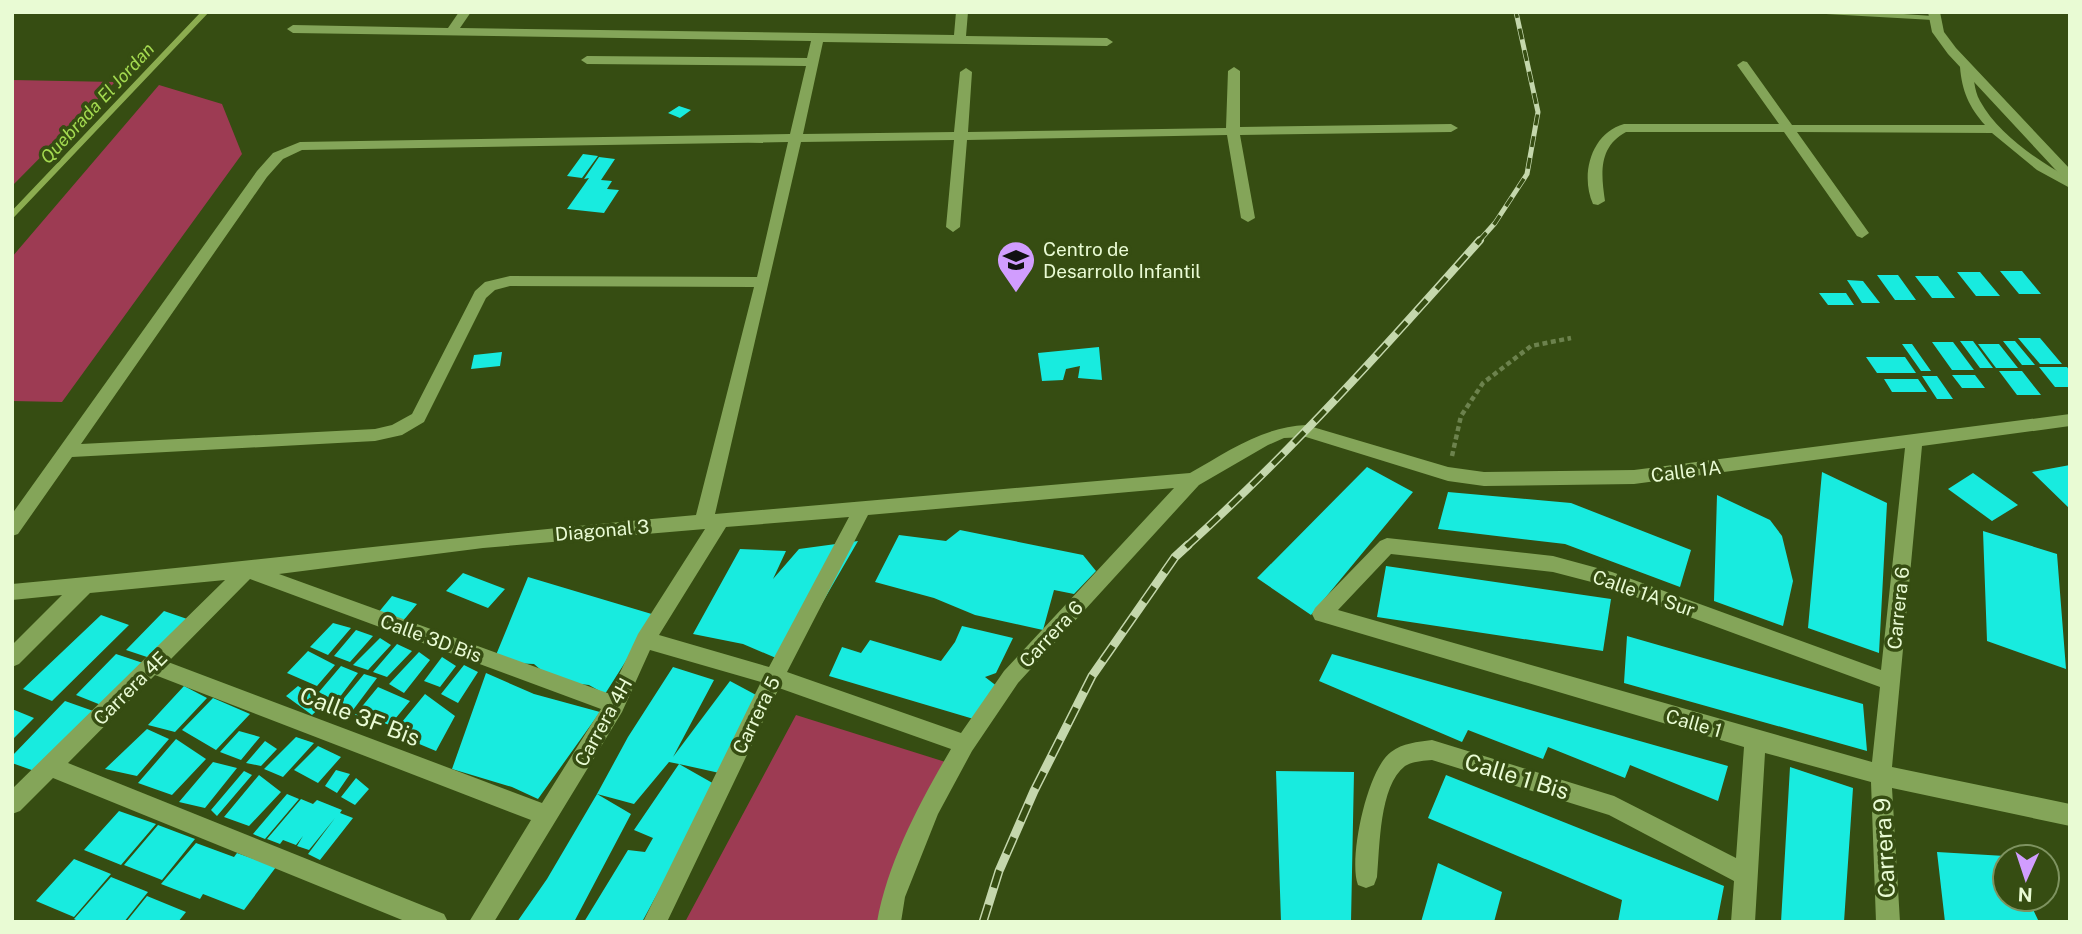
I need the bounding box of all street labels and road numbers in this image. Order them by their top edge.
street label: Calle 1A [1650,456,1722,486]
street label: Diagonal 3 [554,515,650,545]
street label: Calle 1A Sur [1590,565,1698,621]
street label: Carrera 6 [1883,566,1913,650]
street label: Carrera 6 [1015,596,1087,672]
street label: Calle 3D Bis [377,609,485,667]
street label: Carrera 4E [89,647,171,729]
street label: Carrera 5 [728,673,784,757]
street label: Carrera 4H [570,674,636,770]
street label: Calle 3F Bis [296,681,424,751]
street label: Calle 1 [1663,705,1725,741]
street label: Calle 1 Bis [1462,747,1572,805]
street label: Carrera 9 [1868,797,1900,899]

